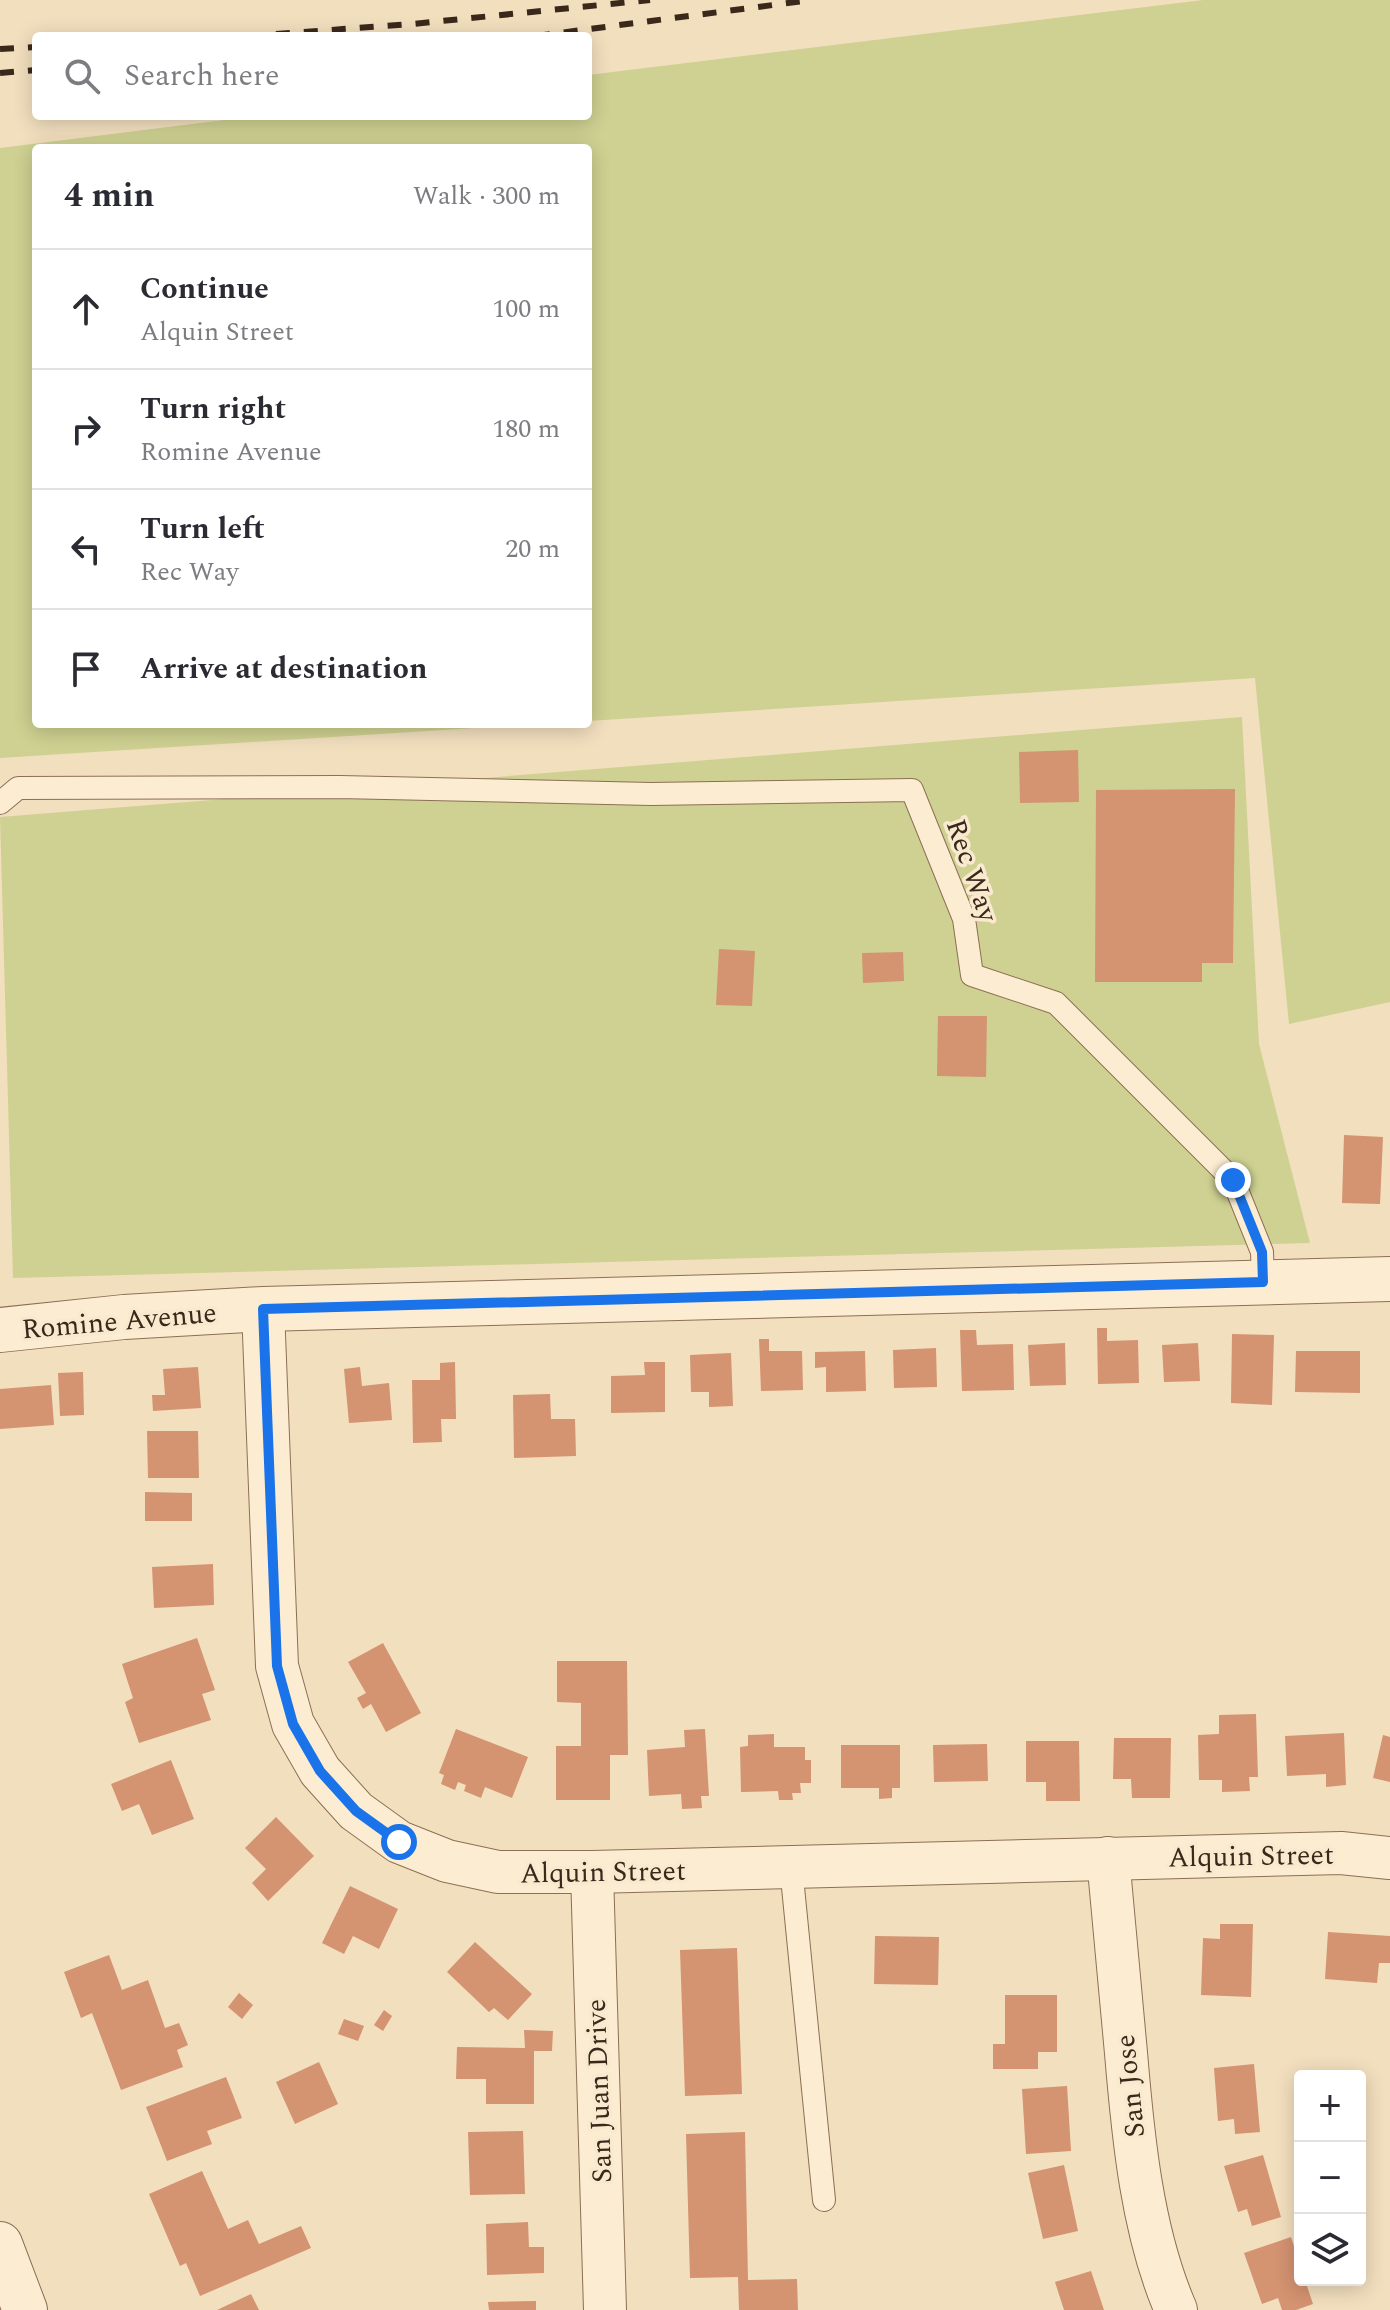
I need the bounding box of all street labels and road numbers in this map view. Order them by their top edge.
street label: Rec Way [934,813,1010,929]
street label: Romine Avenue [20,1292,218,1351]
street label: Alquin Street [1168,1834,1334,1879]
street label: Alquin Street [520,1850,686,1895]
street label: San Juan Drive [575,1998,624,2184]
street label: San Jose [1104,2032,1157,2140]

